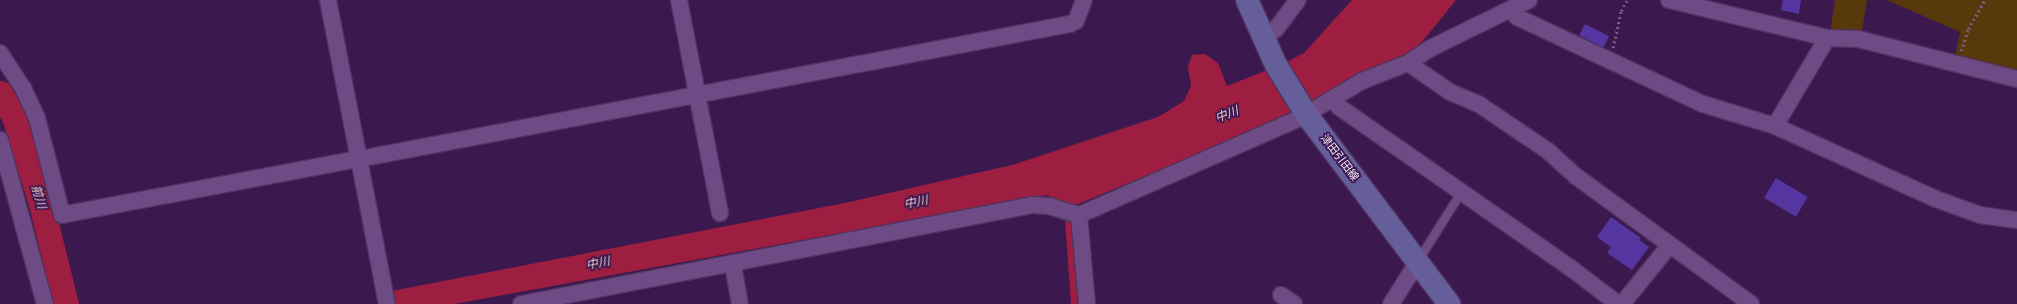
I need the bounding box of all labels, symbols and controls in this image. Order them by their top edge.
water label: 中川 [1213,104,1241,126]
street label: 津田引田線 [1317,132,1361,184]
water label: 前川 [28,183,48,211]
water label: 中川 [903,194,929,212]
water label: 中川 [585,255,611,273]

